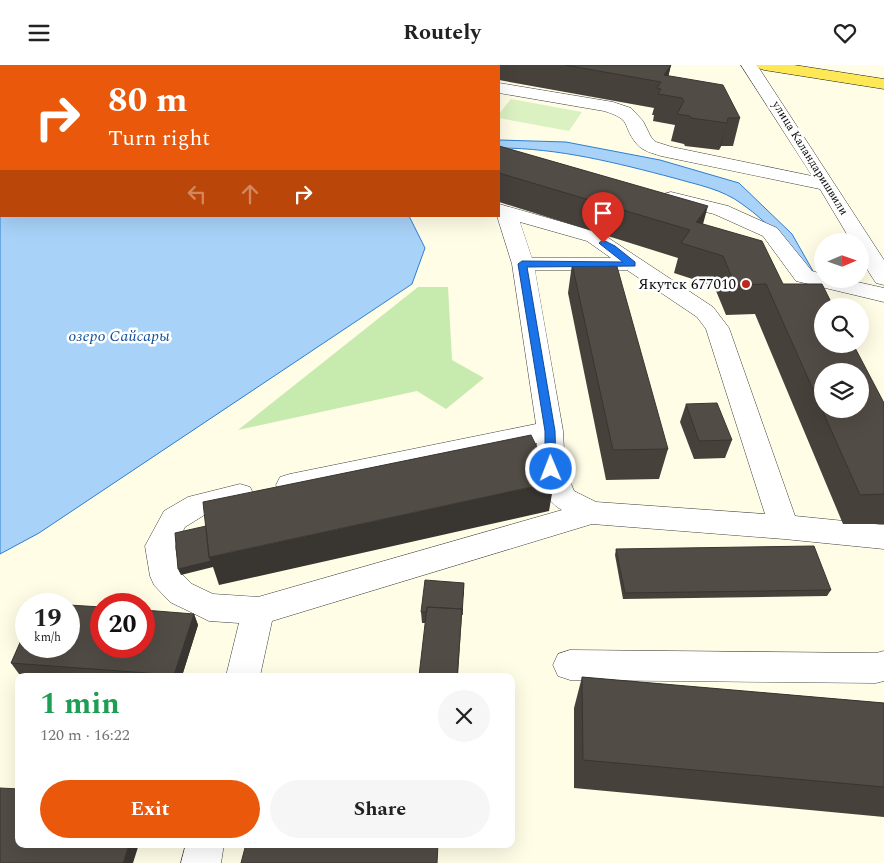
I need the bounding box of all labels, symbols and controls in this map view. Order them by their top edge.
text: Routely [403,16,481,49]
icon: menu [25,19,53,47]
icon: heart [831,19,859,47]
text: 80 m [108,74,188,127]
icon: right [25,85,90,150]
street label: улица Каландаришвили [766,96,853,219]
text: Turn right [108,122,210,155]
icon: left [183,180,211,208]
icon: ahead [236,180,264,208]
icon: right [289,180,317,208]
pin [582,192,624,243]
icon: arrive [589,199,617,227]
north arrow [814,233,869,287]
map controls [814,233,869,418]
place label: Якутск 677010 [638,273,736,296]
marker: Якутск 677010 [740,278,752,290]
button: search [814,298,869,353]
water label: озеро Сайсары [68,324,170,348]
button: layers [814,363,869,418]
position arrow [524,442,576,494]
speed limit sign: 20 [90,593,155,658]
text: 19 [33,600,62,638]
text: km/h [34,628,61,647]
text: 1 min [40,681,120,727]
button: close [438,690,490,742]
text: 120 m · 16:22 [40,723,130,747]
button: Exit [40,780,260,838]
button: Share [270,780,490,838]

